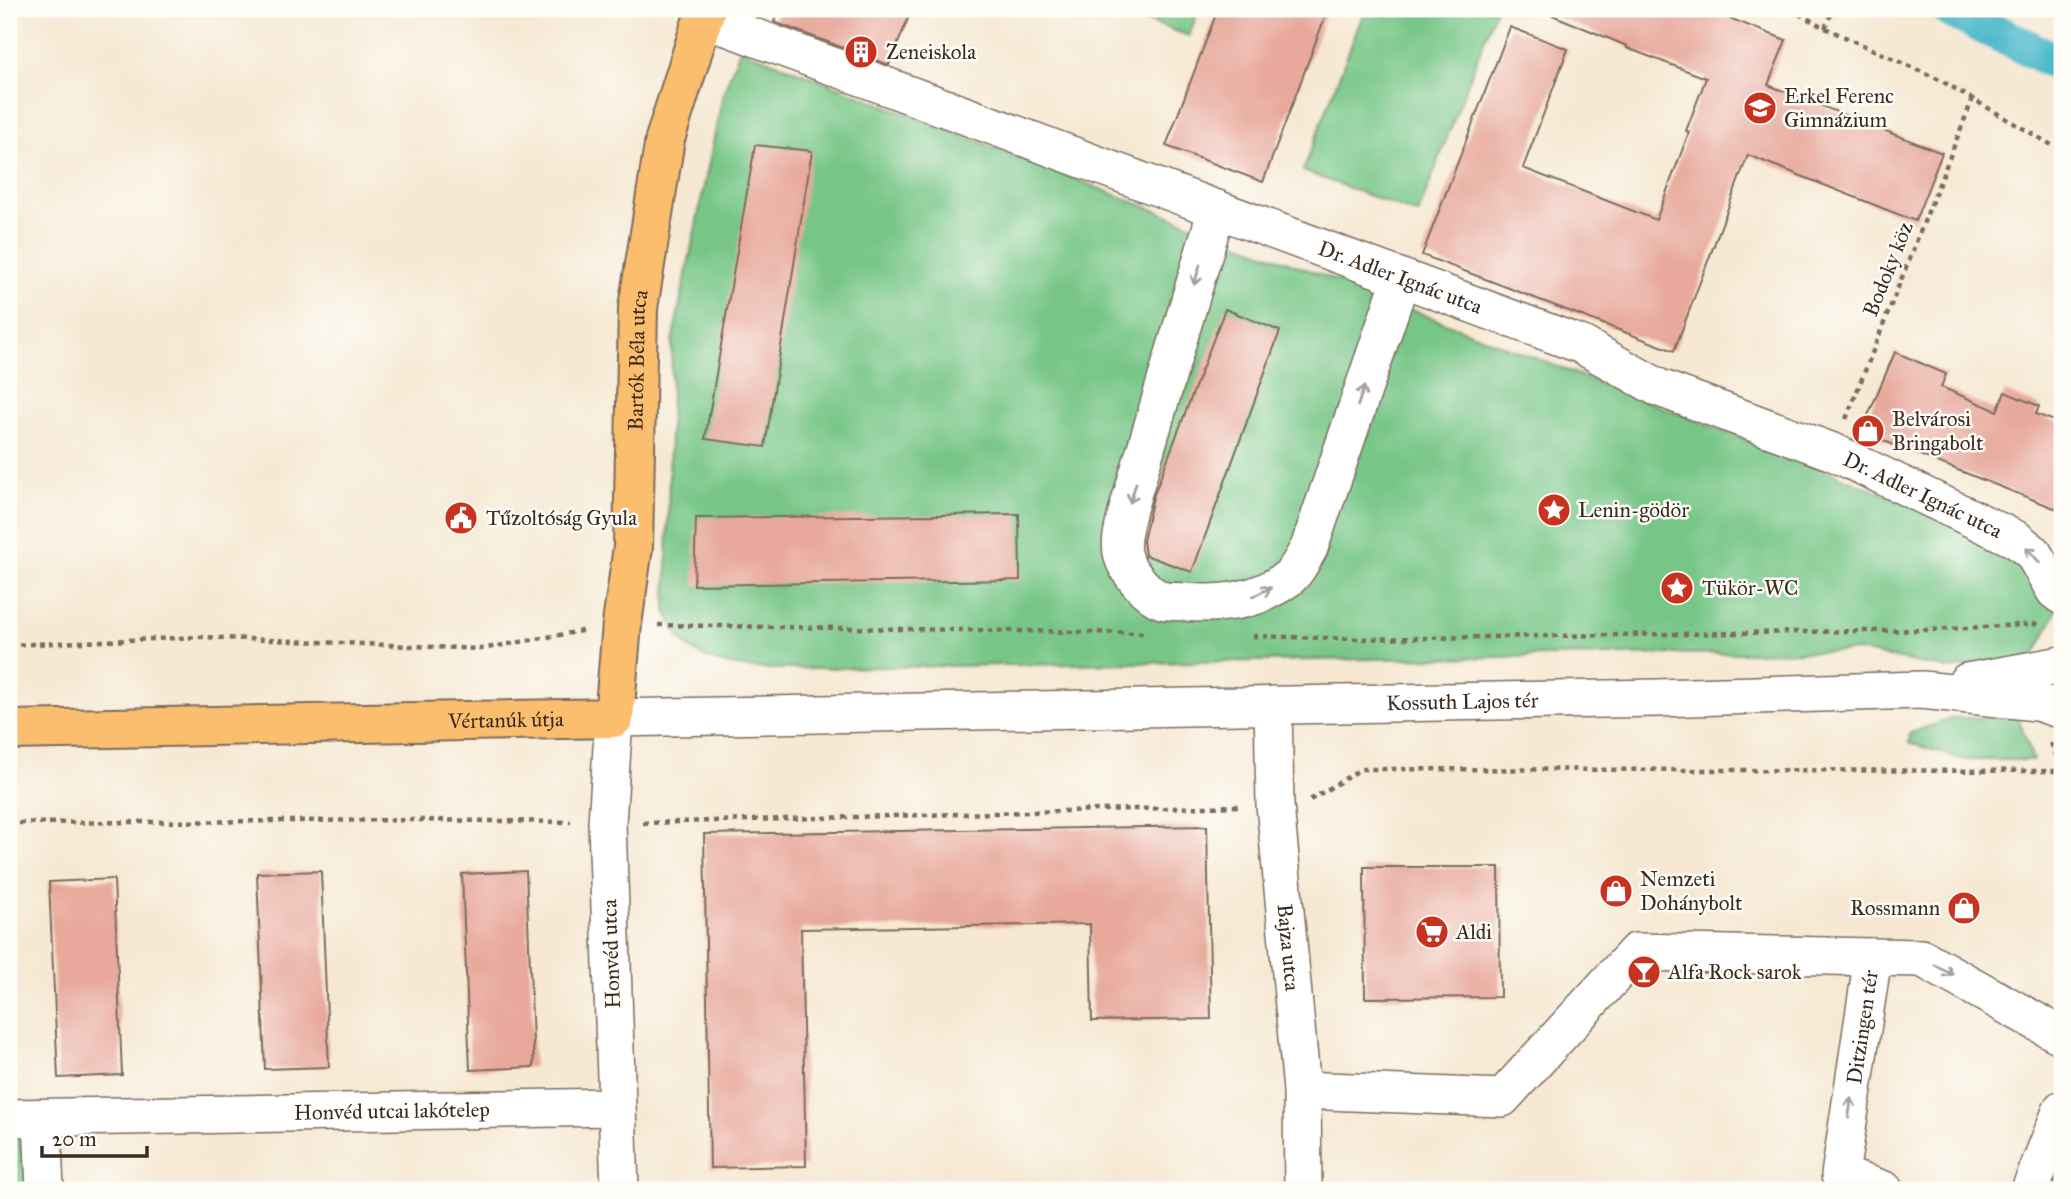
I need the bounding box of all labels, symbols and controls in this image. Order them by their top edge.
building icon: Zeneiskola [842,33,880,71]
place label: Zeneiskola [886,39,976,65]
place label: Erkel Ferenc Gimnázium [1784,83,1894,133]
school or university icon: Erkel Ferenc Gimnázium [1741,89,1779,127]
street label: Bodoky köz [1857,218,1919,320]
street label: Dr. Adler Ignác utca [1315,235,1486,320]
one-way arrow [1190,264,1203,286]
street label: Bartók Béla utca [622,288,654,431]
one-way arrow [1356,385,1368,407]
place label: Belvárosi Bringabolt [1892,406,1984,456]
shop icon: Belvárosi Bringabolt [1849,412,1887,450]
street label: Dr. Adler Ignác utca [1839,446,2007,544]
one-way arrow [1125,482,1138,504]
place icon: Lenin-gödör [1535,491,1573,529]
place label: Lenin-gödör [1578,497,1689,523]
public building icon: Tűzoltóság Gyula [442,499,480,537]
place label: Tűzoltóság Gyula [486,505,637,531]
one-way arrow [2025,546,2041,564]
place icon: Tükör-WC [1658,569,1696,607]
place label: Tükör-WC [1702,575,1798,601]
one-way arrow [1251,585,1272,598]
street label: Kossuth Lajos tér [1386,687,1539,716]
street label: Vértanúk útja [447,706,564,734]
place label: Nemzeti Dohánybolt [1640,866,1743,916]
shop icon: Nemzeti Dohánybolt [1597,872,1635,910]
shop icon: Rossmann [1945,889,1983,927]
place label: Rossmann [1850,895,1940,921]
street label: Honvéd utca [596,899,626,1009]
street label: Bajza utca [1271,903,1306,992]
supermarket icon: Aldi [1413,913,1451,951]
place label: Aldi [1455,919,1492,945]
bar icon: Alfa Rock sarok [1625,953,1663,991]
place label: Alfa Rock sarok [1667,959,1802,985]
one-way arrow [1934,963,1954,977]
street label: Ditzingen tér [1841,968,1884,1086]
street label: Honvéd utcai lakótelep [294,1096,490,1126]
one-way arrow [1844,1097,1857,1120]
scale bar [42,1115,147,1159]
text: 20 m [52,1126,97,1152]

